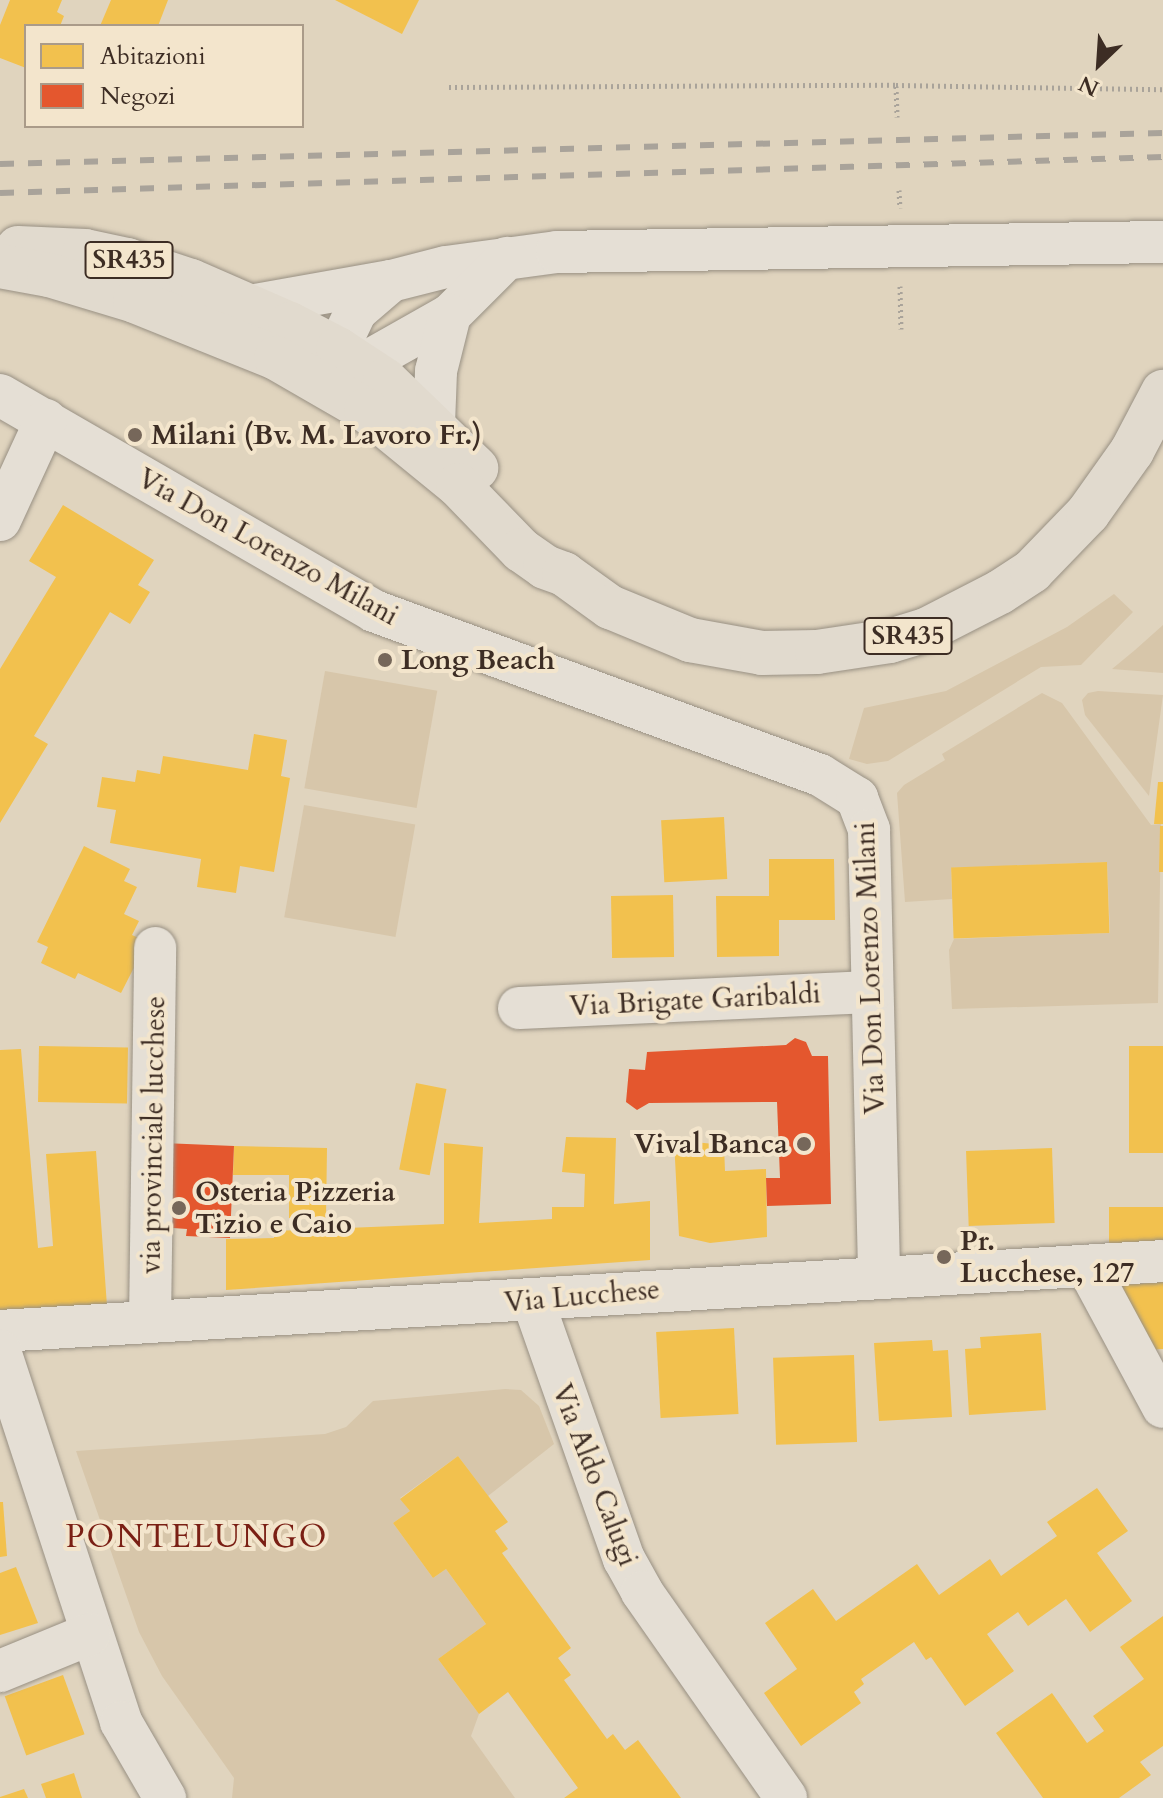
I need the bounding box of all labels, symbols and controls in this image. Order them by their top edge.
legend [24,24,304,128]
north arrow [1059,24,1139,104]
text: Abitazioni [100,40,206,73]
text: N [1074,68,1104,103]
text: Negozi [100,80,175,113]
road number: SR435 [83,238,175,282]
place label: Milani (Bv. M. Lavoro Fr.) [151,418,482,452]
marker: Milani (Bv. M. Lavoro Fr.) [126,426,144,444]
street label: Via Don Lorenzo Milani [132,461,404,633]
road number: SR435 [862,614,954,658]
place label: Long Beach [401,643,555,677]
marker: Long Beach [376,651,394,669]
street label: Via Don Lorenzo Milani [848,821,892,1115]
street label: Via Brigate Garibaldi [569,977,821,1023]
street label: via provinciale lucchese [134,996,172,1274]
place label: Vival Banca [634,1127,788,1161]
marker: Vival Banca [795,1135,813,1153]
place label: Osteria Pizzeria Tizio e Caio [195,1175,395,1241]
marker: Osteria Pizzeria Tizio e Caio [170,1199,188,1217]
place label: Pr. Lucchese, 127 [960,1224,1134,1290]
marker: Pr. Lucchese, 127 [935,1248,953,1266]
street label: Via Lucchese [503,1272,661,1320]
street label: Via Aldo Calugi [545,1379,645,1571]
district label: PONTELUNGO [66,1518,328,1556]

